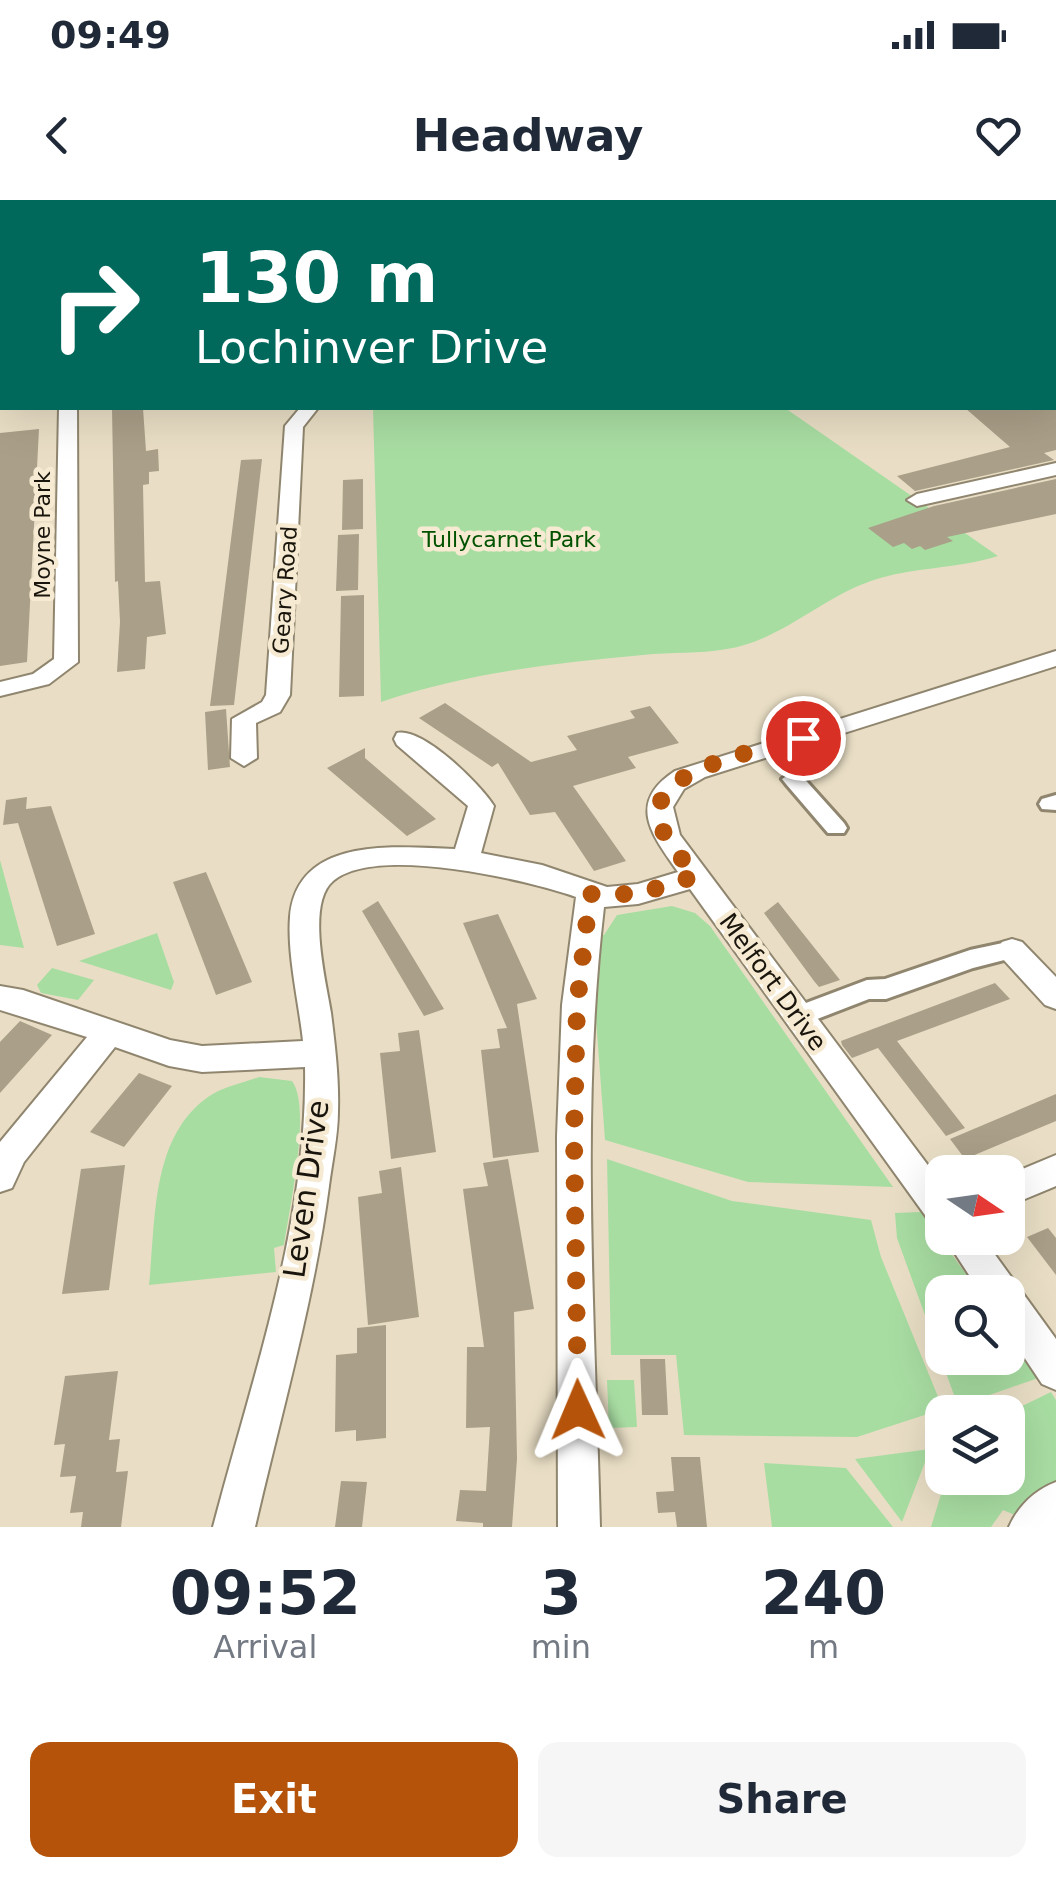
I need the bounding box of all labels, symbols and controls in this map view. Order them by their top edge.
text: 09:49 [50,13,171,57]
icon: back [30,108,85,163]
icon: heart [971,108,1026,163]
text: Headway [413,109,643,162]
text: 130 m [195,237,438,319]
icon: right [30,240,160,370]
text: Lochinver Drive [195,321,548,374]
street label: Moyne Park [30,471,55,599]
street label: Geary Road [268,525,302,655]
park label: Tullycarnet Park [421,527,596,552]
pin [761,696,846,781]
icon: arrive [776,711,831,766]
street label: Melfort Drive [713,908,833,1056]
street label: Leven Drive [276,1098,336,1280]
north arrow [925,1155,1025,1255]
map controls [925,1155,1025,1495]
button: search [925,1275,1025,1375]
position arrow [526,1358,630,1462]
button: layers [925,1395,1025,1495]
text: 09:52 [170,1558,361,1628]
text: 3 [540,1558,582,1628]
text: 240 [761,1558,886,1628]
text: Arrival [213,1628,317,1666]
text: min [531,1628,591,1666]
text: m [808,1628,839,1666]
button: Exit [30,1742,518,1857]
button: Share [538,1742,1026,1857]

